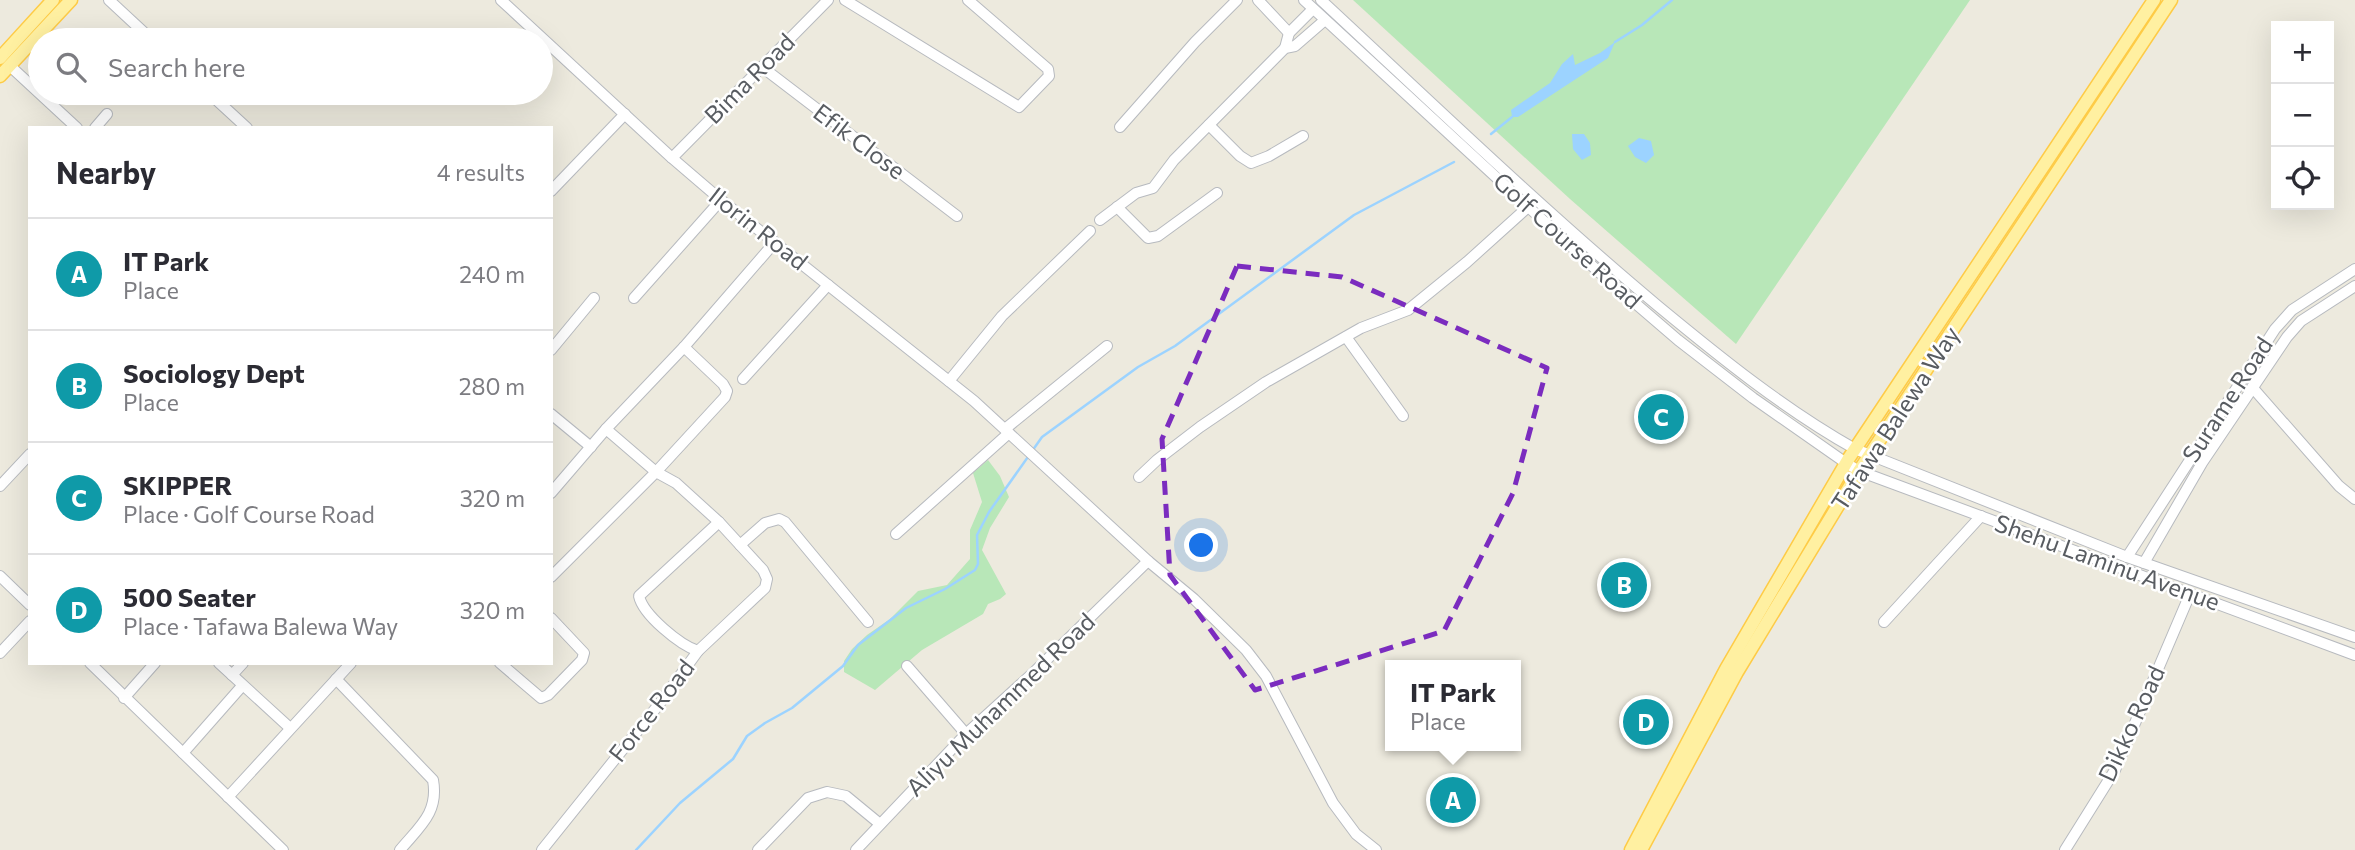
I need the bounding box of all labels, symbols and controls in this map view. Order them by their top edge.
map controls [2271,21,2334,210]
button: + [2271,21,2334,84]
street label: Bima Road [698,27,800,129]
search box [28,28,553,105]
icon: search [52,48,90,86]
text: Search here [108,51,246,82]
button: − [2271,84,2334,147]
street label: Efik Close [808,97,912,185]
button: locate [2271,147,2334,210]
text: Nearby [56,153,156,190]
text: 4 results [437,158,525,186]
street label: Golf Course Road [1488,166,1648,314]
street label: Ilorin Road [704,180,814,275]
text: IT Park [123,245,209,276]
text: A [71,260,87,288]
text: 240 m [459,260,525,288]
text: Place [123,276,179,304]
street label: Tafawa Balewa Way [1824,321,1965,516]
street label: Surame Road [2175,331,2278,467]
text: Sociology Dept [123,357,305,388]
text: B [71,372,87,400]
text: 280 m [459,372,525,400]
text: Place [123,388,179,416]
pin: C [1638,391,1684,443]
text: SKIPPER [123,469,232,500]
text: C [71,484,87,512]
text: 320 m [460,484,525,512]
text: Place · Golf Course Road [123,500,375,528]
street label: Shehu Laminu Avenue [1991,507,2224,616]
your location [1184,528,1218,562]
pin: B [1601,559,1647,611]
text: 500 Seater [123,581,256,612]
text: D [71,596,87,624]
text: 320 m [460,596,525,624]
street label: Aliyu Muhammed Road [900,606,1100,802]
text: Place · Tafawa Balewa Way [123,612,398,640]
street label: Force Road [602,653,700,767]
popup [1385,660,1521,751]
street label: Dikko Road [2091,661,2170,786]
text: IT Park [1410,676,1496,707]
pin: D [1623,696,1669,748]
text: Place [1410,707,1466,735]
pin: A [1430,774,1476,826]

